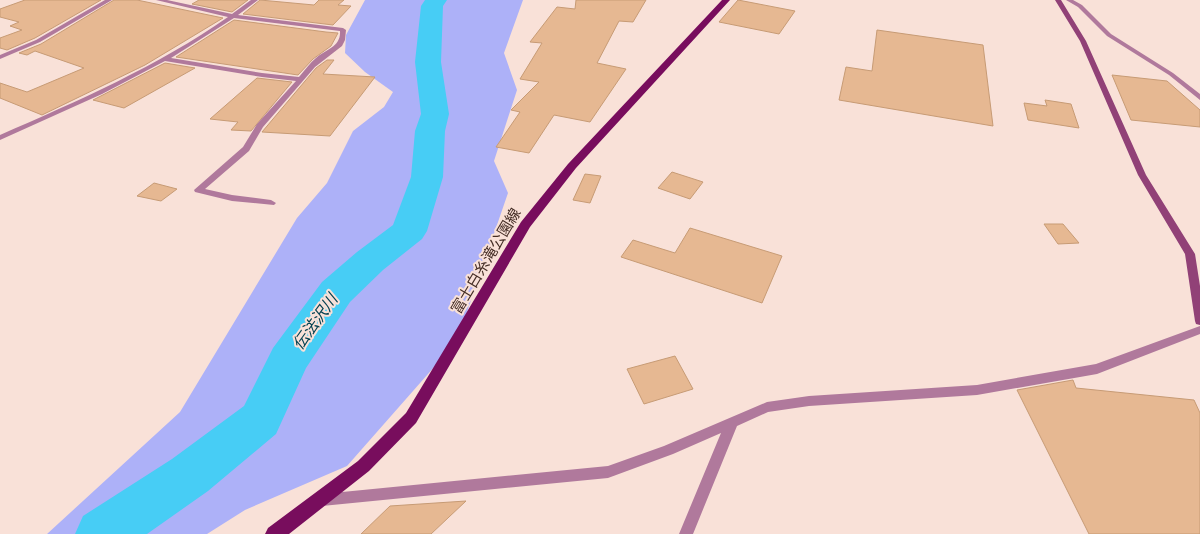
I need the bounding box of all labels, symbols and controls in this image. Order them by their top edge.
street label: 富士白糸滝公園線 [447,205,525,317]
water label: 伝法沢川 [289,289,343,353]

